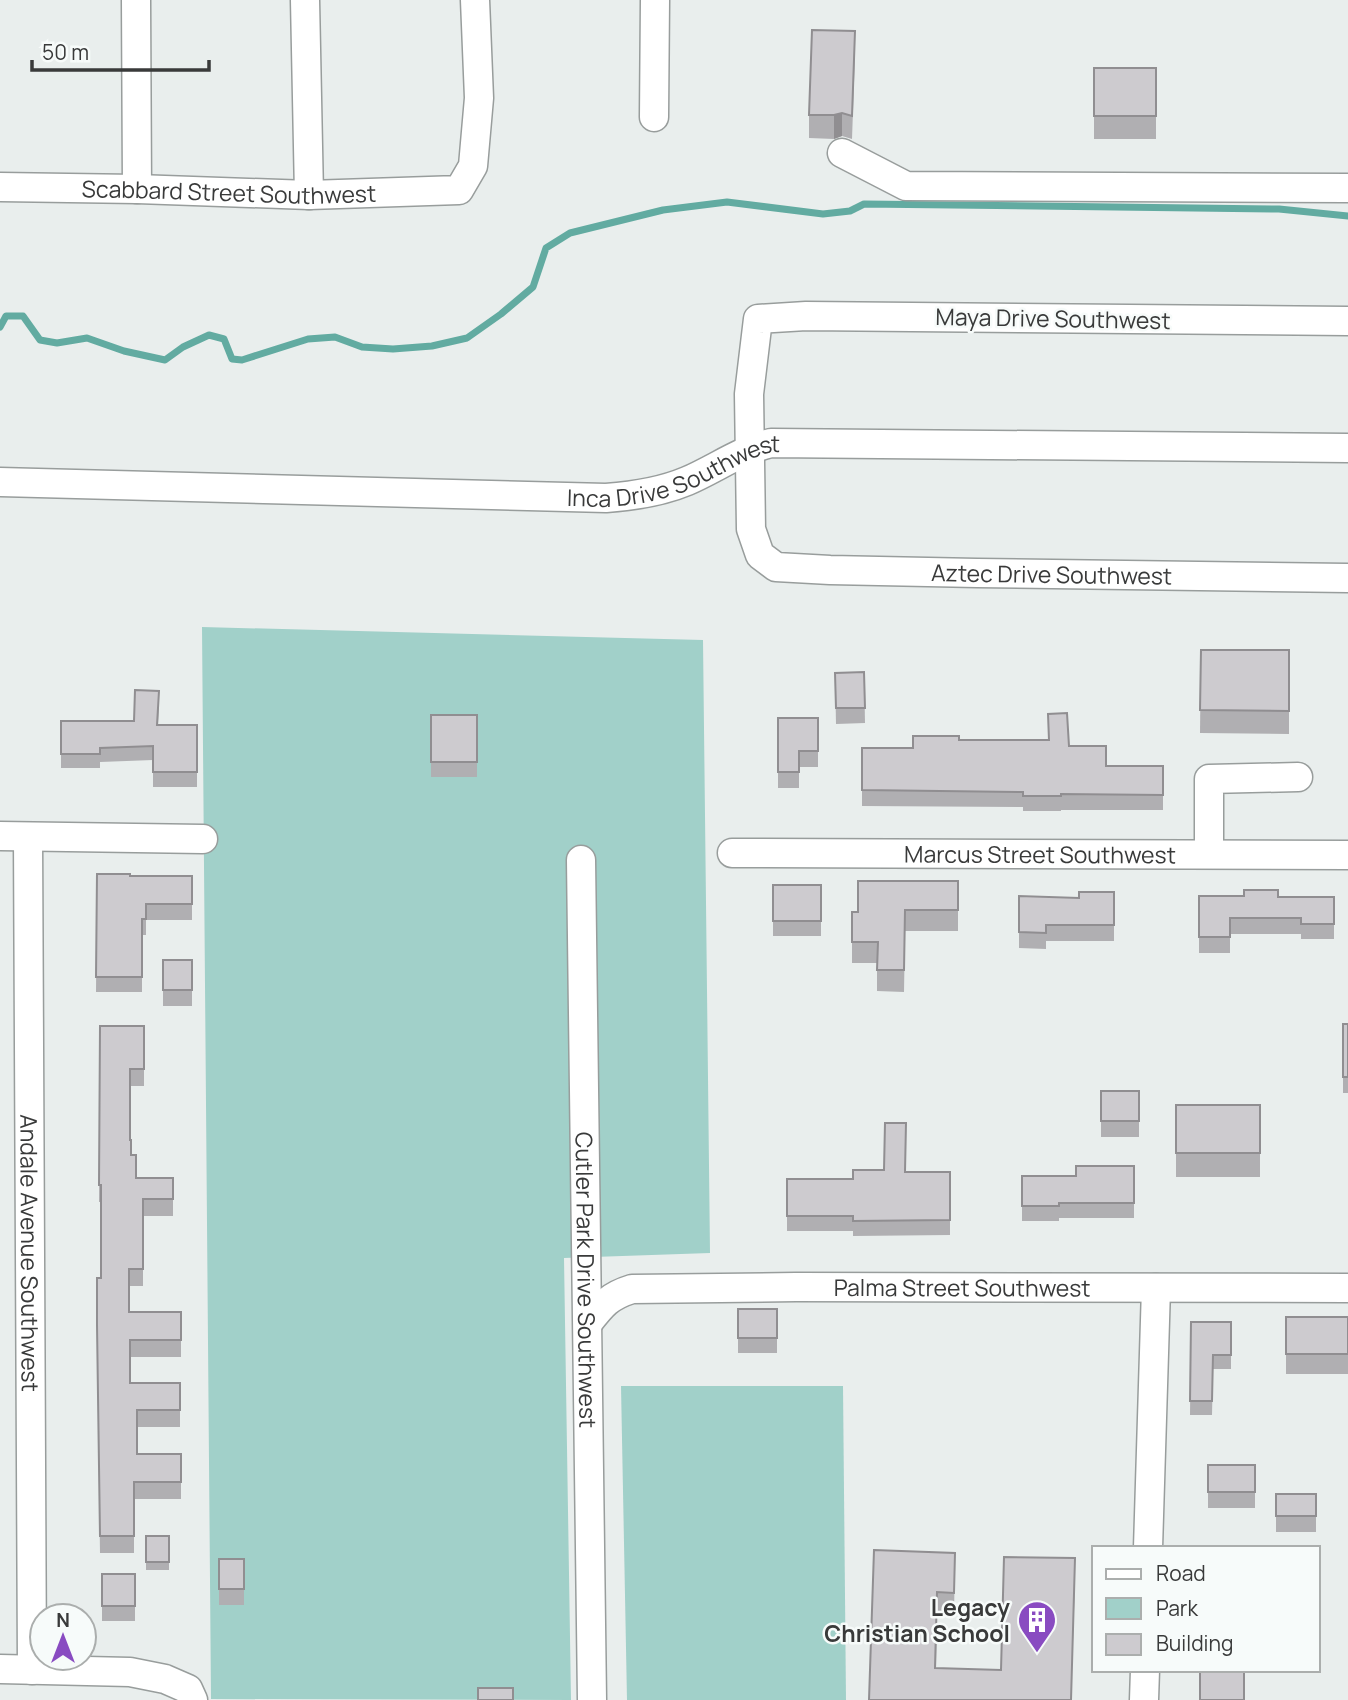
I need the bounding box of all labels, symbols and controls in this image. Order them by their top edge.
scale bar [32,28,208,72]
text: 50 m [42,38,89,66]
street label: Scabbard Street Southwest [82,172,377,211]
street label: Maya Drive Southwest [935,300,1171,336]
street label: Inca Drive Southwest [567,427,780,514]
street label: Aztec Drive Southwest [931,556,1172,592]
street label: Marcus Street Southwest [904,838,1176,870]
street label: Andale Avenue Southwest [13,1114,47,1392]
street label: Cutler Park Drive Southwest [569,1132,604,1428]
street label: Palma Street Southwest [834,1271,1091,1304]
legend [1092,1546,1320,1672]
text: Road [1156,1559,1206,1587]
place label: Legacy Christian School [824,1591,1010,1649]
text: Park [1156,1594,1198,1622]
building icon: Legacy Christian School [1016,1599,1058,1654]
north arrow [28,1602,98,1672]
text: N [56,1607,70,1633]
text: Building [1156,1629,1233,1657]

